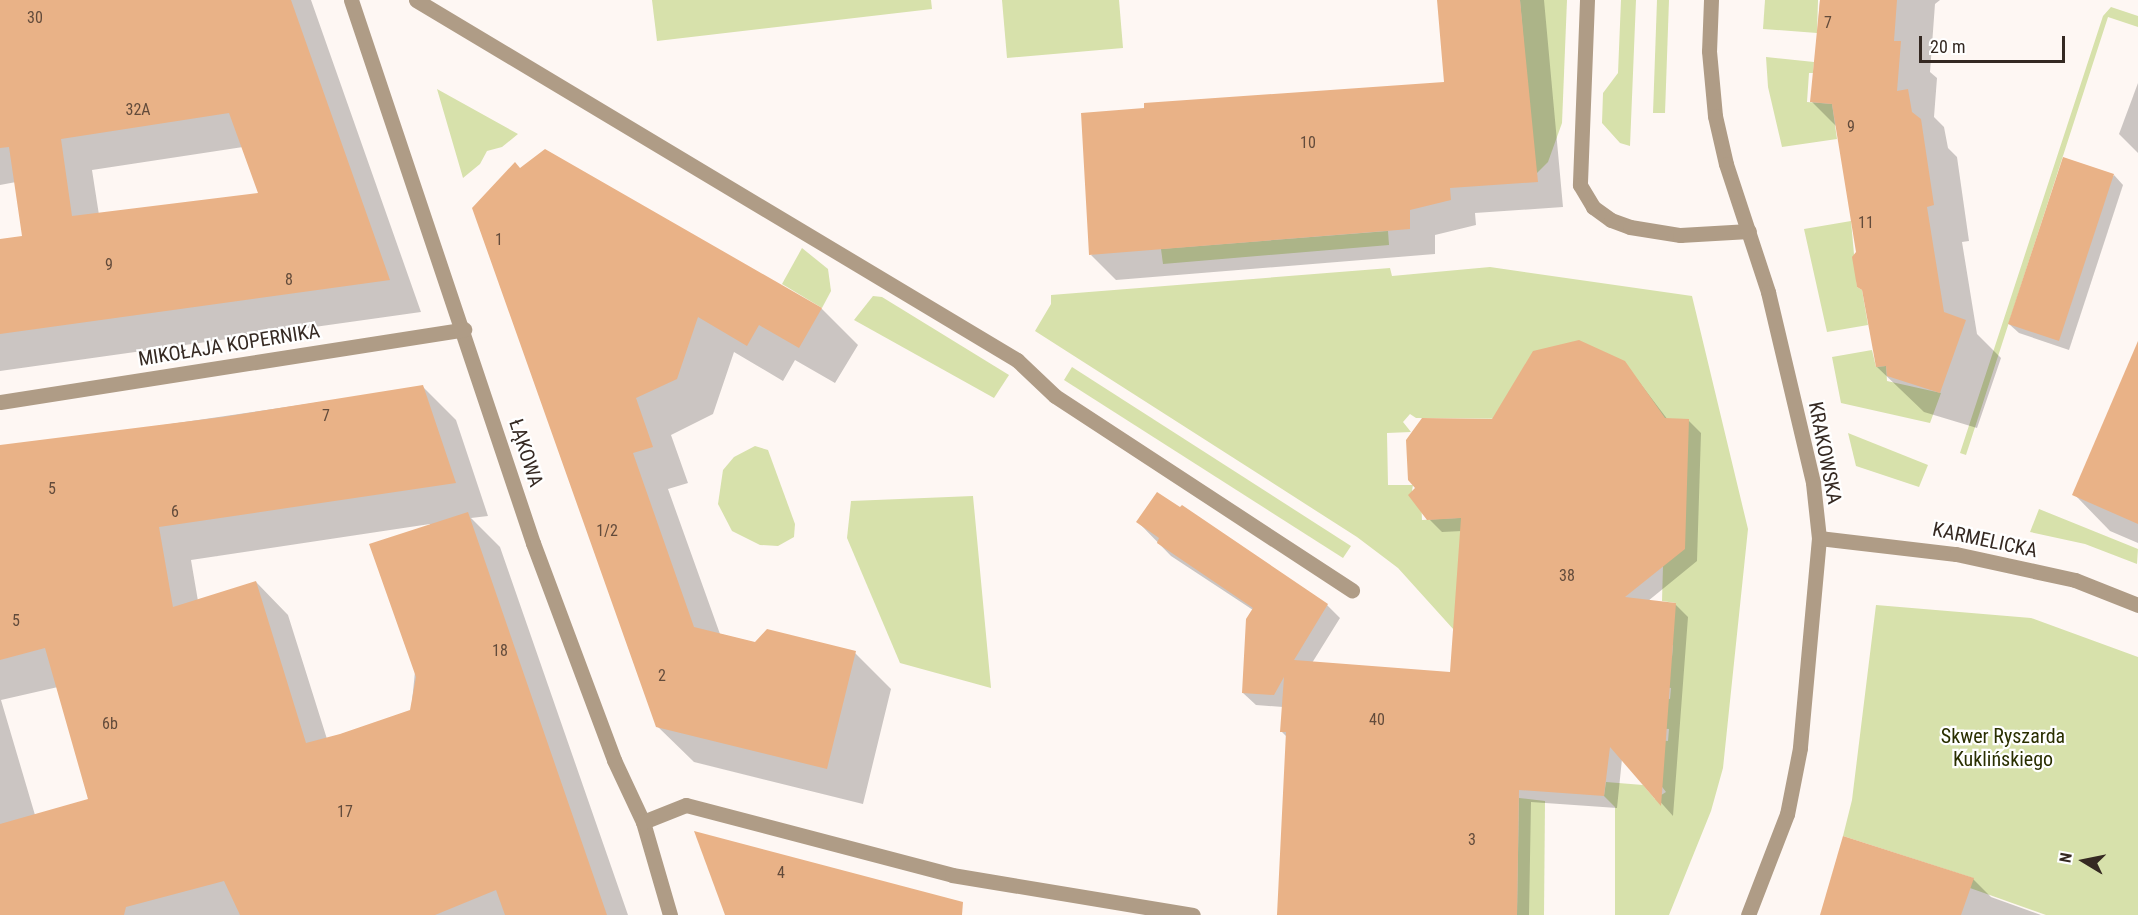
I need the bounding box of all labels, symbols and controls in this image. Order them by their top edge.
house number: 30 [27,8,43,28]
house number: 7 [1824,13,1832,33]
scale bar [1922,24,2068,62]
text: 20 m [1930,36,1965,57]
house number: 32A [125,100,151,120]
house number: 9 [1847,117,1855,137]
house number: 10 [1300,133,1316,153]
house number: 11 [1858,213,1874,233]
house number: 1 [495,230,503,250]
house number: 9 [105,255,113,275]
house number: 8 [285,270,293,290]
street label: MIKOŁAJA KOPERNIKA [137,319,321,371]
street label: KRAKOWSKA [1803,400,1847,506]
house number: 7 [322,406,330,426]
street label: ŁĄKOWA [504,416,548,490]
house number: 5 [48,479,56,499]
house number: 6 [171,502,179,522]
street label: KARMELICKA [1930,517,2040,563]
house number: 1/2 [596,521,618,541]
house number: 38 [1559,566,1575,586]
house number: 5 [12,611,20,631]
house number: 18 [492,641,508,661]
house number: 2 [658,666,666,686]
house number: 40 [1369,710,1385,730]
house number: 6b [102,714,118,734]
park label: Skwer Ryszarda Kuklińskiego [1941,725,2065,772]
house number: 17 [337,802,353,822]
house number: 3 [1468,830,1476,850]
north arrow [2054,831,2114,891]
text: N [2056,851,2076,864]
house number: 4 [777,863,785,883]

